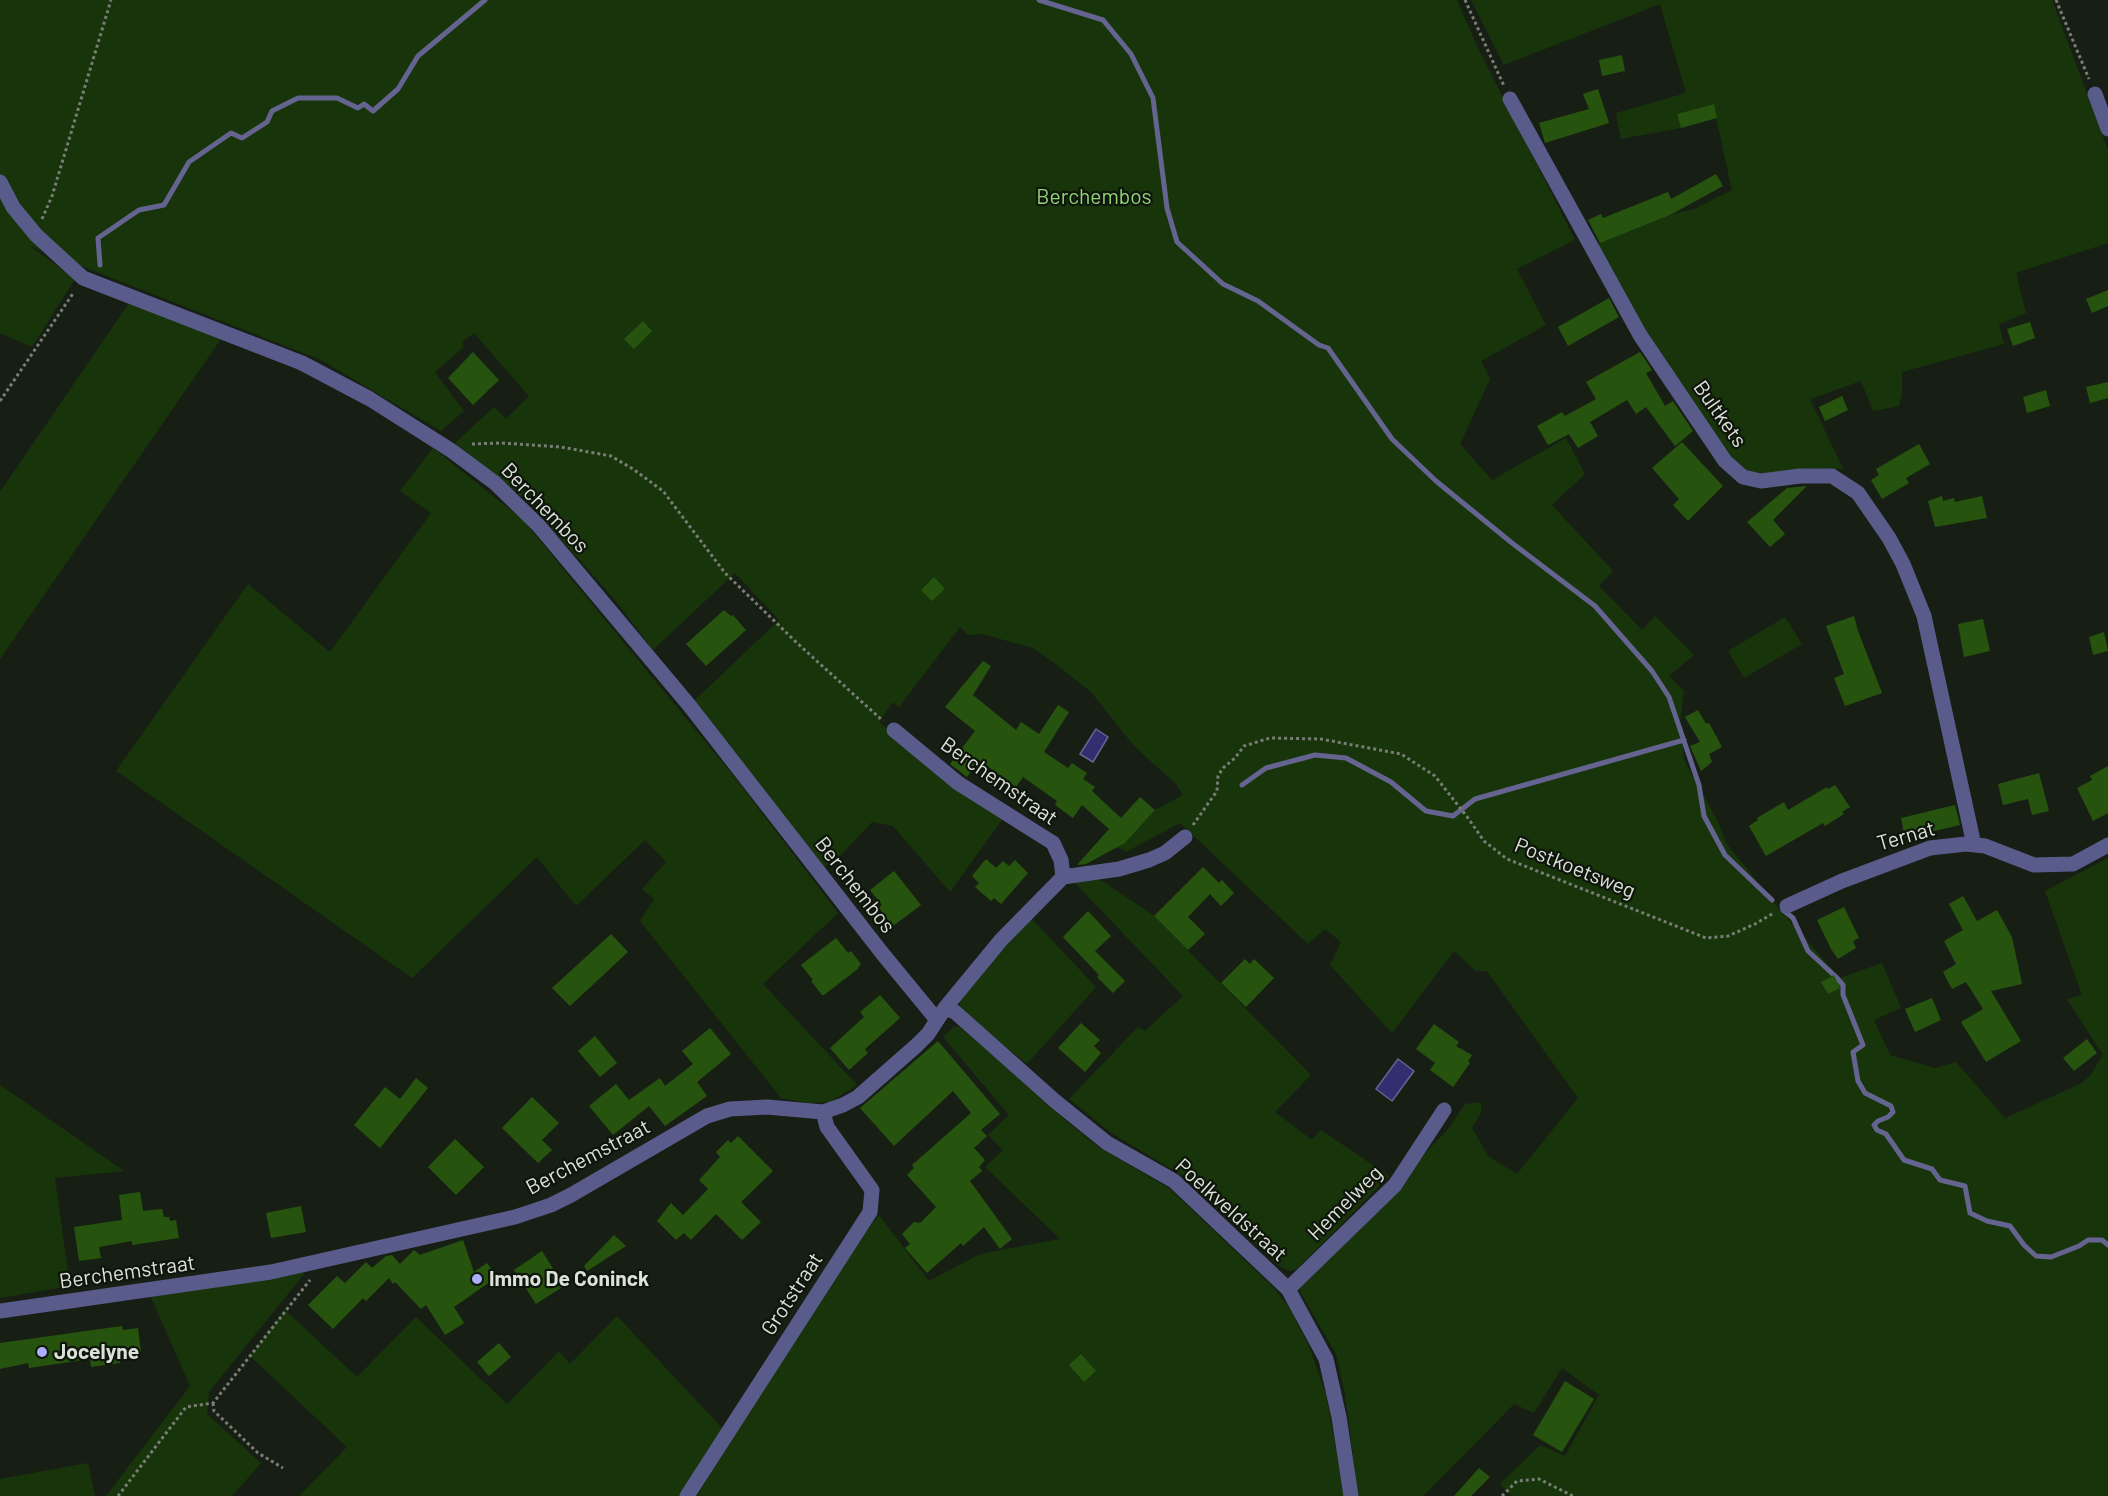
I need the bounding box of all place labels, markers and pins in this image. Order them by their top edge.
place label: Immo De Coninck [489,1266,649,1292]
marker: Immo De Coninck [470,1272,484,1286]
place label: Jocelyne [54,1339,139,1365]
marker: Jocelyne [35,1345,49,1359]

